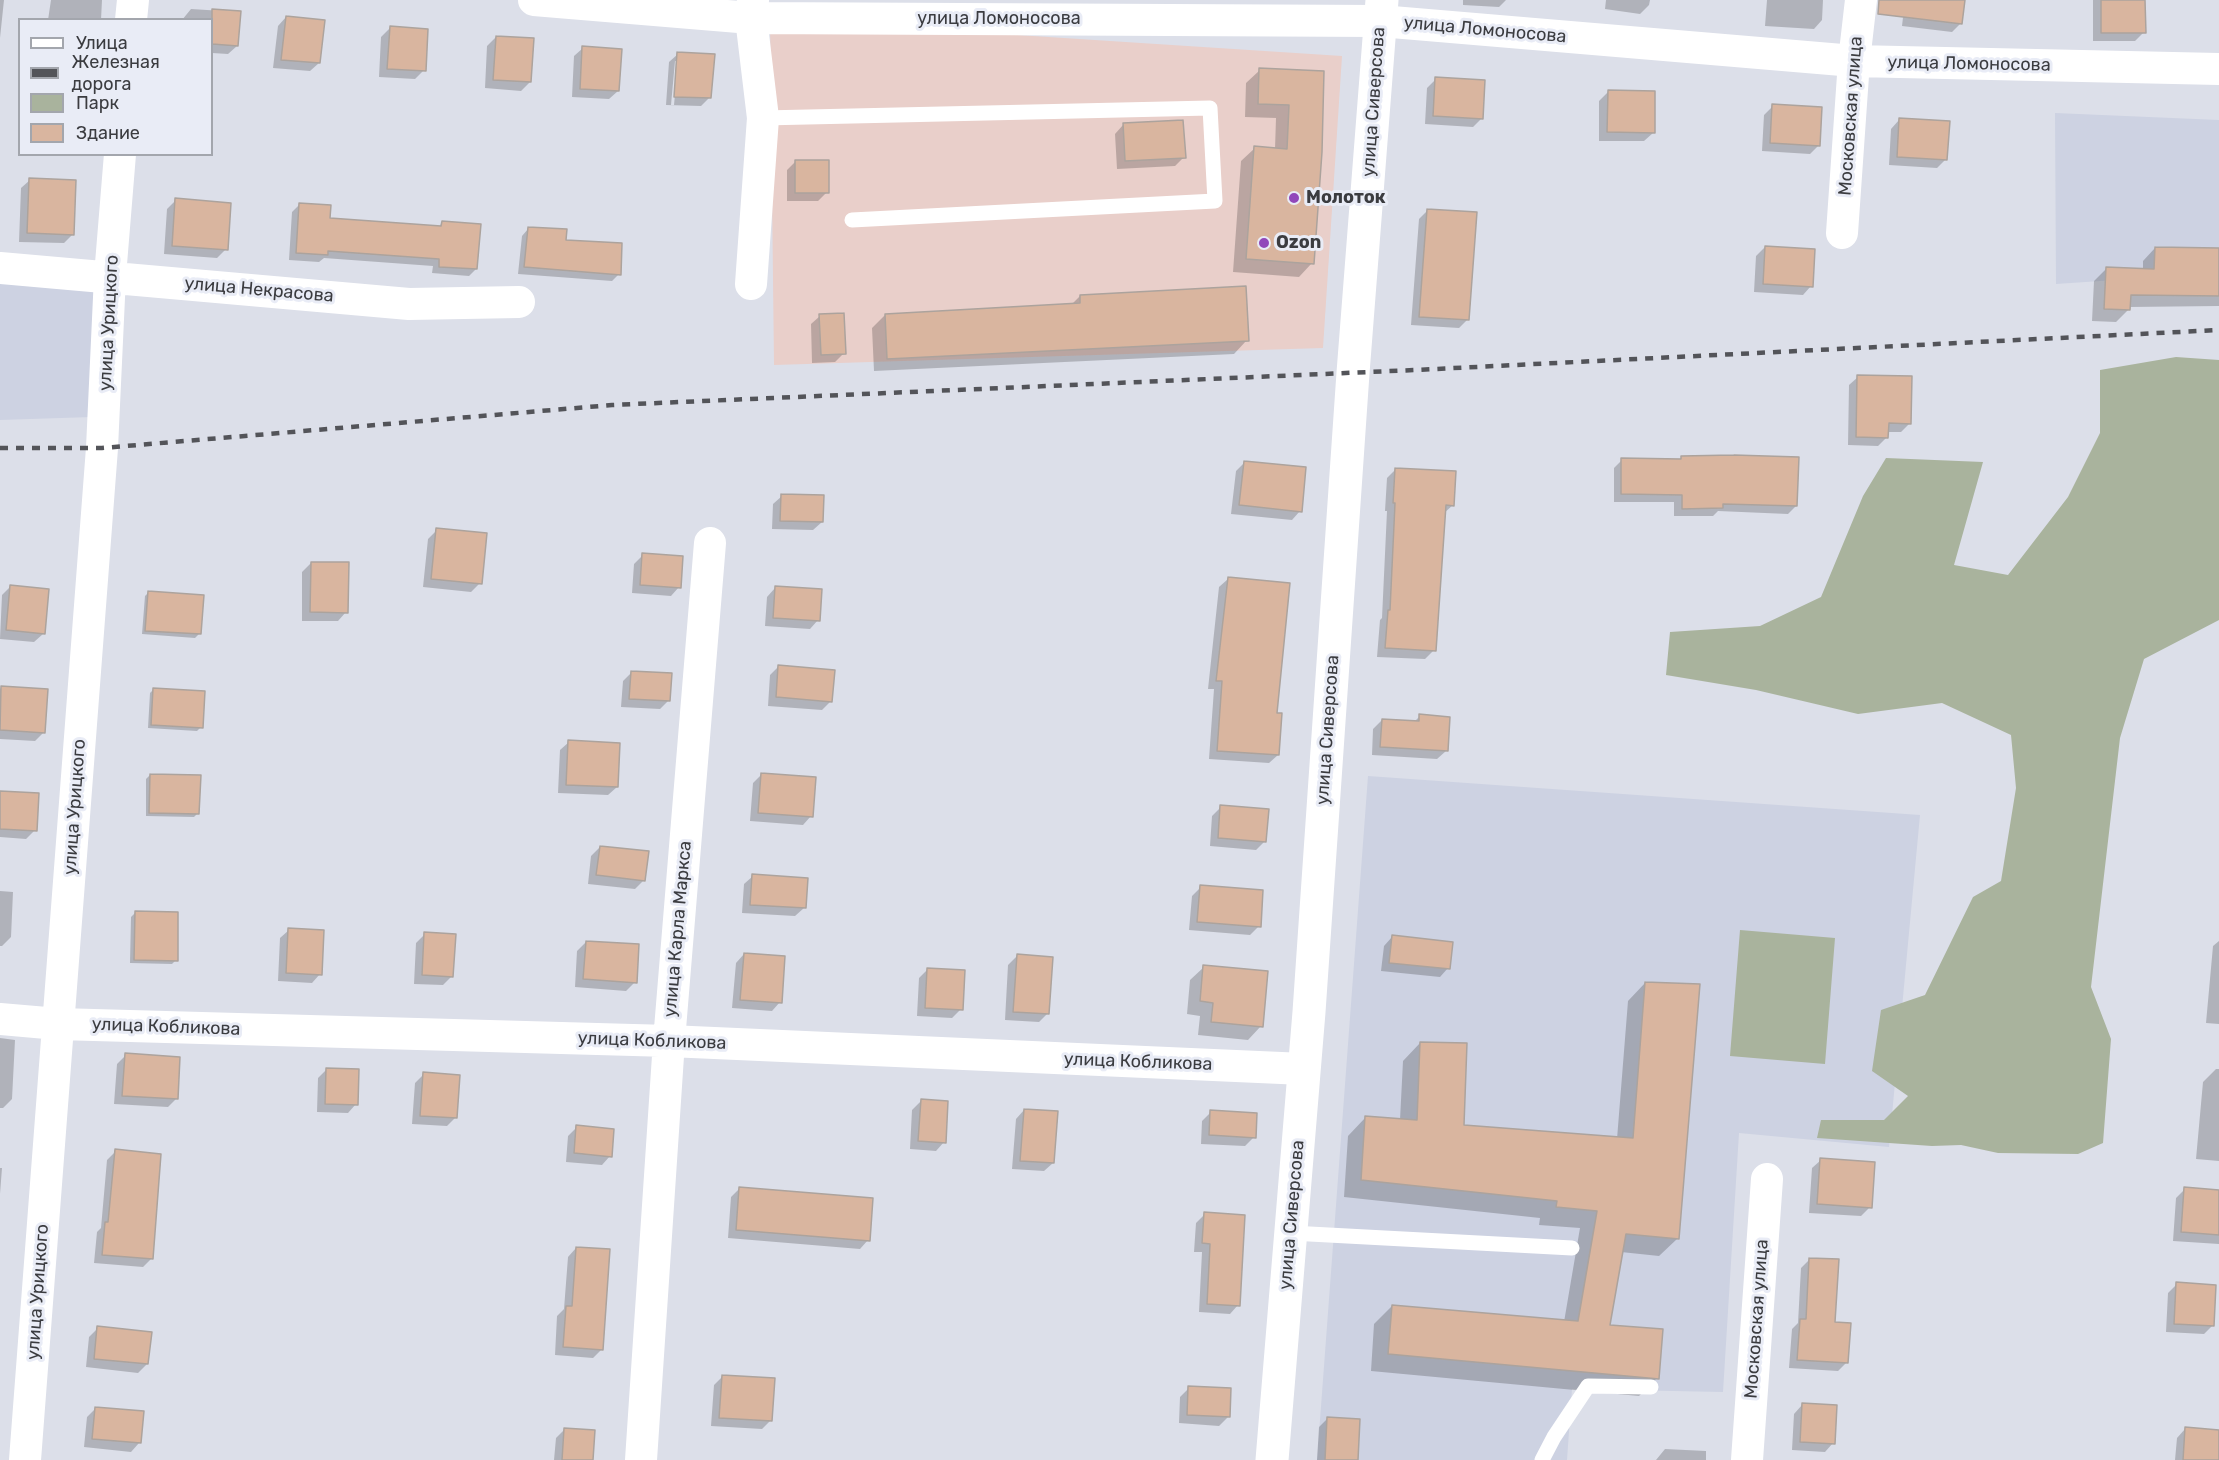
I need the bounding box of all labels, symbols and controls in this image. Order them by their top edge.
street label: улица Ломоносова [917,8,1081,30]
street label: улица Ломоносова [1403,12,1567,48]
legend [18,18,213,156]
street label: улица Сиверсова [1358,26,1390,178]
text: Улица [76,32,128,54]
street label: Московская улица [1835,36,1867,196]
text: Железная дорога [71,51,160,95]
street label: улица Ломоносова [1887,52,2051,76]
text: Парк [76,92,119,114]
text: Здание [76,122,140,144]
place label: Молоток [1306,187,1386,209]
marker: Молоток [1287,191,1301,205]
place label: Ozon [1276,232,1321,254]
marker: Ozon [1257,236,1271,250]
street label: улица Урицкого [95,254,123,392]
street label: улица Некрасова [183,273,335,307]
street label: улица Сиверсова [1312,654,1344,806]
street label: улица Урицкого [59,738,91,876]
street label: улица Карла Маркса [660,840,696,1018]
street label: улица Кобликова [91,1014,241,1040]
street label: улица Кобликова [577,1028,727,1054]
street label: улица Кобликова [1063,1049,1213,1075]
street label: улица Сиверсова [1275,1139,1309,1291]
street label: улица Урицкого [22,1223,54,1361]
street label: Московская улица [1741,1239,1773,1399]

